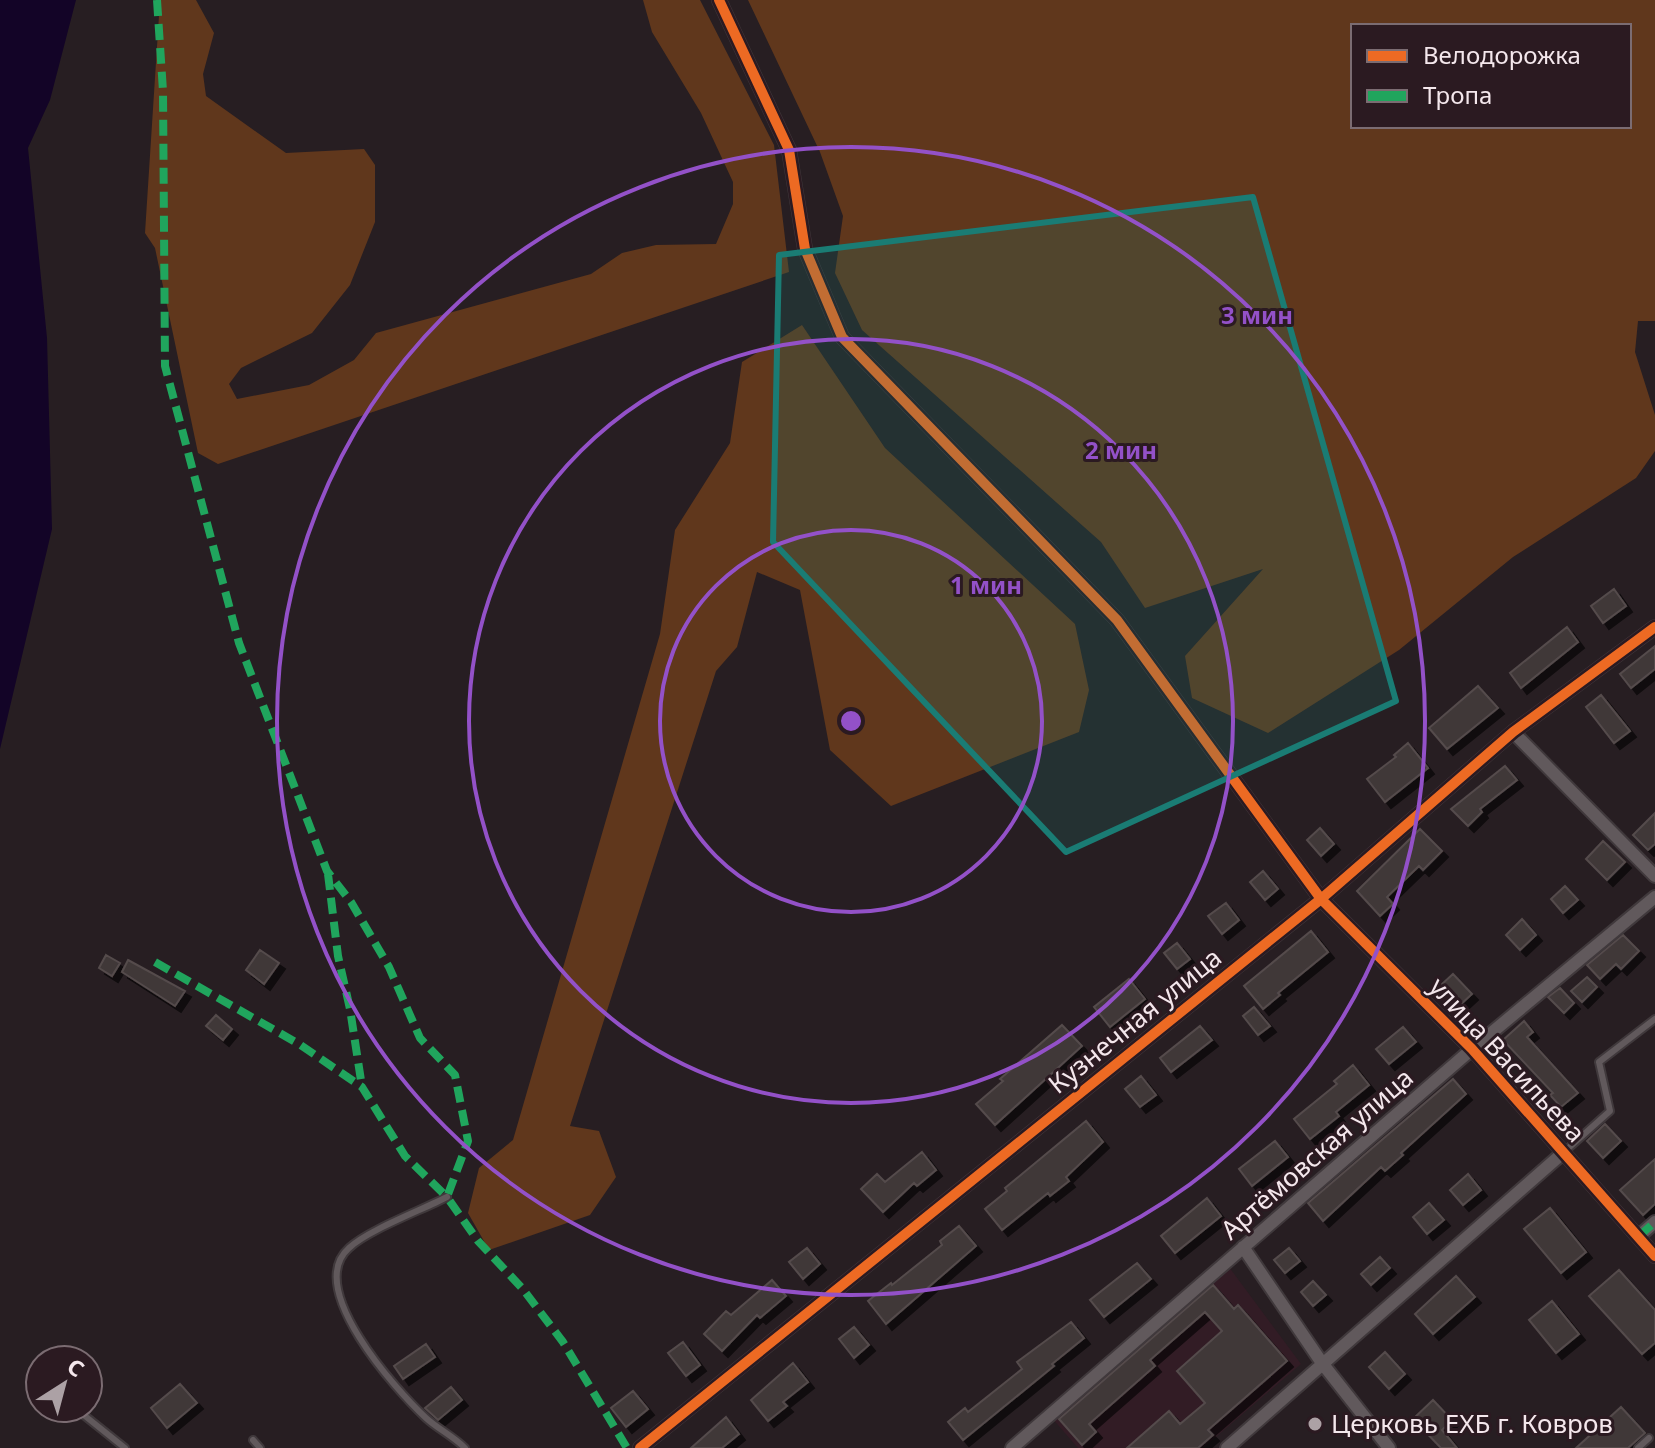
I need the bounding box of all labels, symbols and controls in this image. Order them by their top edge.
legend [1351,24,1631,128]
text: Велодорожка [1423,38,1581,71]
text: Тропа [1423,78,1492,111]
text: 3 мин [1221,298,1293,331]
text: 2 мин [1085,433,1157,466]
text: 1 мин [950,568,1022,601]
centre of rings [837,707,865,735]
street label: Кузнечная улица [1040,939,1229,1101]
street label: улица Васильева [1422,969,1594,1150]
street label: Артёмовская улица [1212,1059,1420,1247]
north arrow [24,1344,104,1424]
text: С [62,1351,91,1383]
place label: Церковь ЕХБ г. Ковров [1331,1405,1613,1441]
marker: Церковь ЕХБ г. Ковров [1306,1415,1324,1433]

